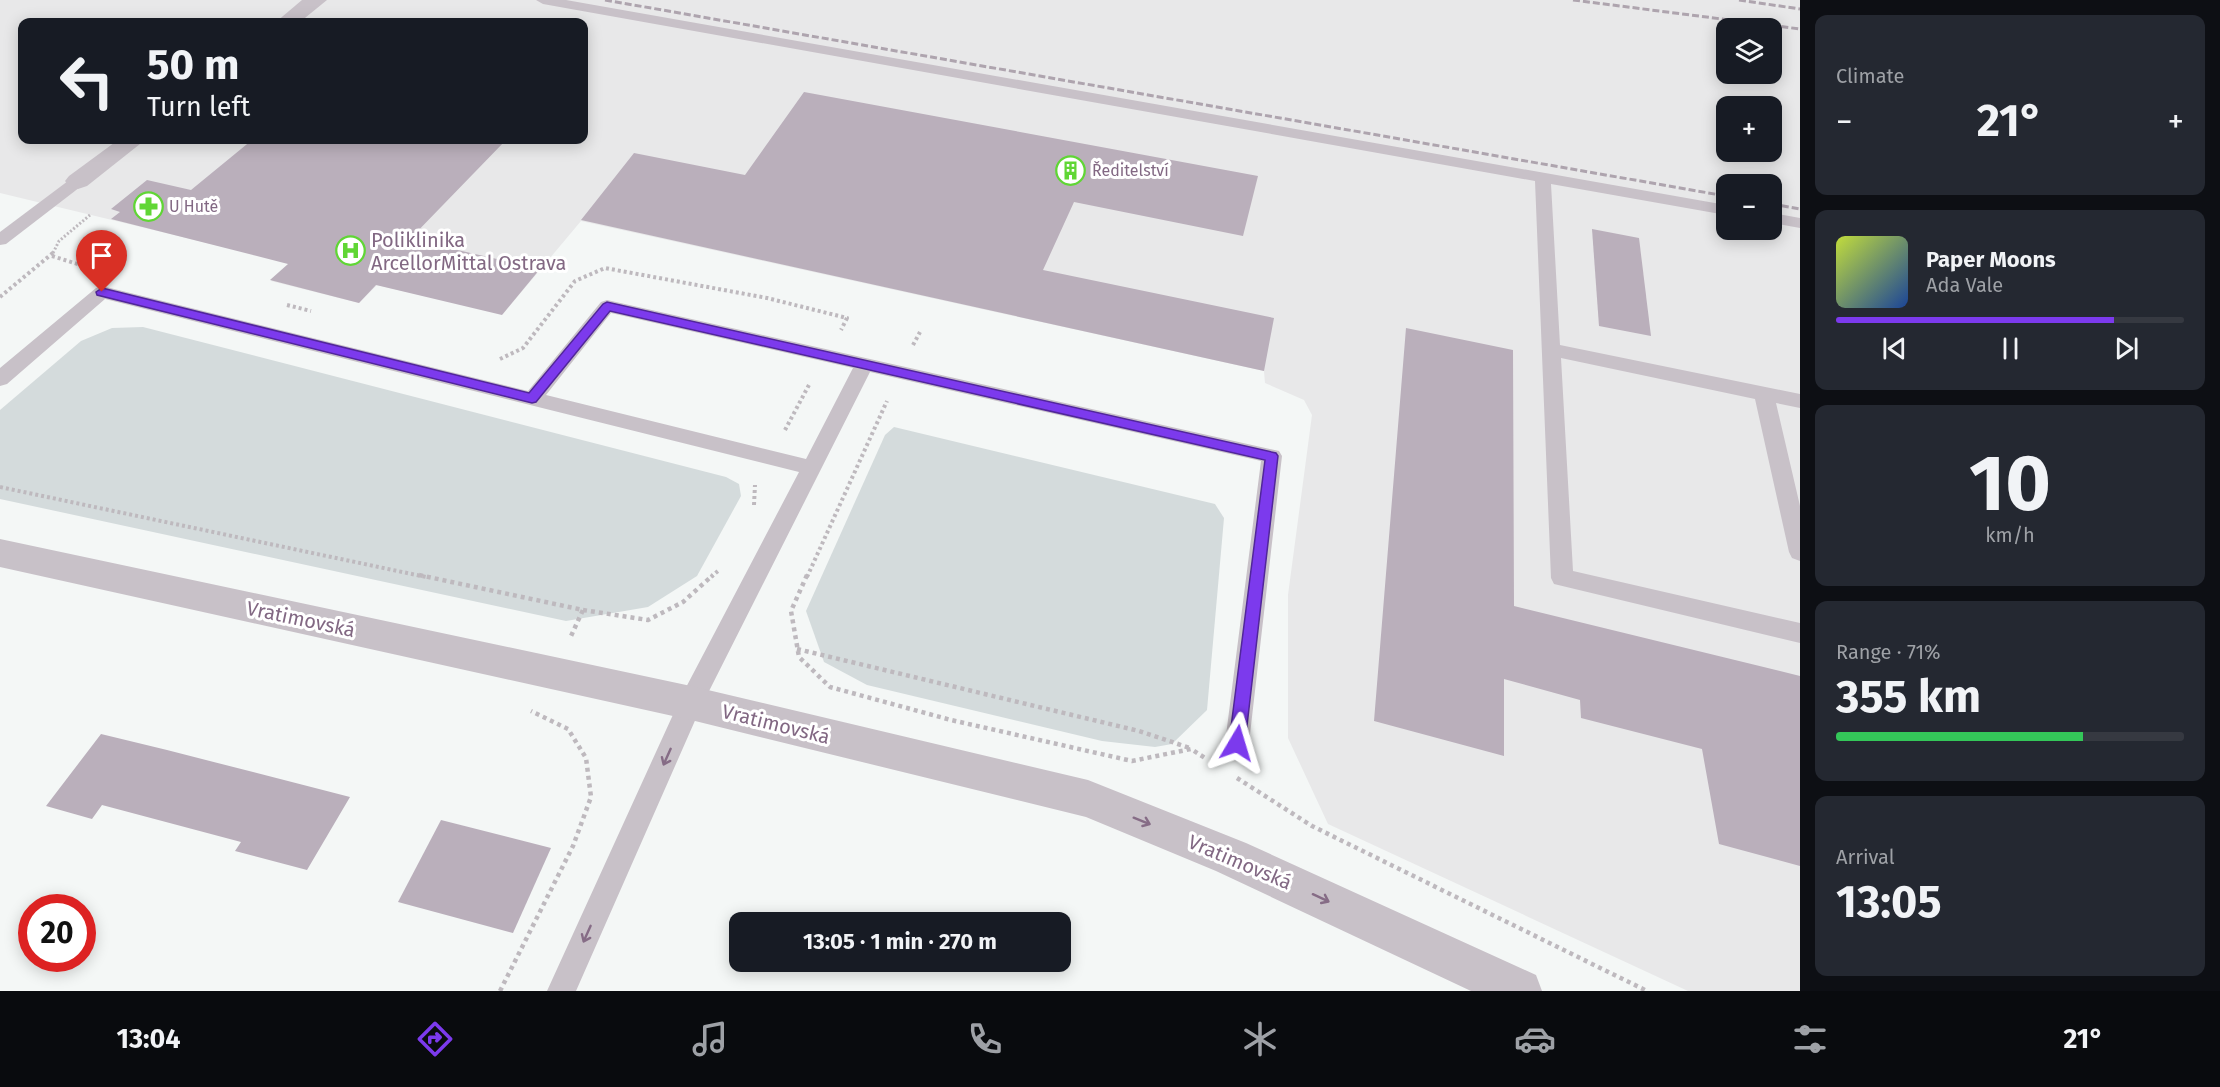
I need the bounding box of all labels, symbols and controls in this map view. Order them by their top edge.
map controls [1716,18,1782,240]
button: layers [1716,18,1782,84]
text: 50 m [147,40,240,90]
icon: left [48,42,126,120]
text: Climate [1836,64,1904,88]
text: Turn left [147,91,250,123]
text: 21° [1977,94,2043,148]
button: + [1716,96,1782,162]
text: − [1836,102,1853,142]
text: + [2168,102,2184,142]
building icon: Ředitelství [1055,154,1087,186]
place label: Ředitelství [1092,160,1169,180]
button: − [1716,174,1782,240]
pharmacy icon: U Hutě [132,190,164,222]
place label: U Hutě [169,197,218,216]
place label: Poliklinika ArcellorMittal Ostrava [371,228,566,275]
pin [76,230,127,292]
hospital icon: Poliklinika ArcellorMittal Ostrava [334,235,366,267]
icon: arrive [85,239,118,272]
text: Paper Moons [1926,246,2056,273]
text: Ada Vale [1926,273,2003,297]
icon: previous [1878,332,1911,365]
icon: pause [1994,332,2027,365]
icon: next [2110,332,2143,365]
text: 10 [1969,437,2051,531]
text: km/h [1985,523,2035,547]
street label: Vratimovská [245,596,357,642]
text: Range · 71% [1836,640,1941,664]
text: 355 km [1836,670,1981,724]
street label: Vratimovská [720,699,832,749]
position arrow [1205,711,1269,775]
one-way arrow [661,747,673,765]
one-way arrow [1132,816,1151,827]
street label: Vratimovská [1185,829,1295,895]
text: Arrival [1836,845,1895,869]
text: 13:05 [1836,875,1942,929]
one-way arrow [1311,893,1329,904]
speed limit sign: 20 [18,894,96,972]
one-way arrow [580,925,592,943]
text: 13:05 · 1 min · 270 m [803,928,997,955]
icon: directions [414,1018,456,1060]
icon: music [689,1018,731,1060]
icon: phone [964,1018,1006,1060]
icon: climate [1239,1018,1281,1060]
icon: car [1514,1018,1556,1060]
icon: filters [1789,1018,1831,1060]
text: 13:04 [116,1023,181,1055]
text: 21° [2063,1023,2103,1055]

